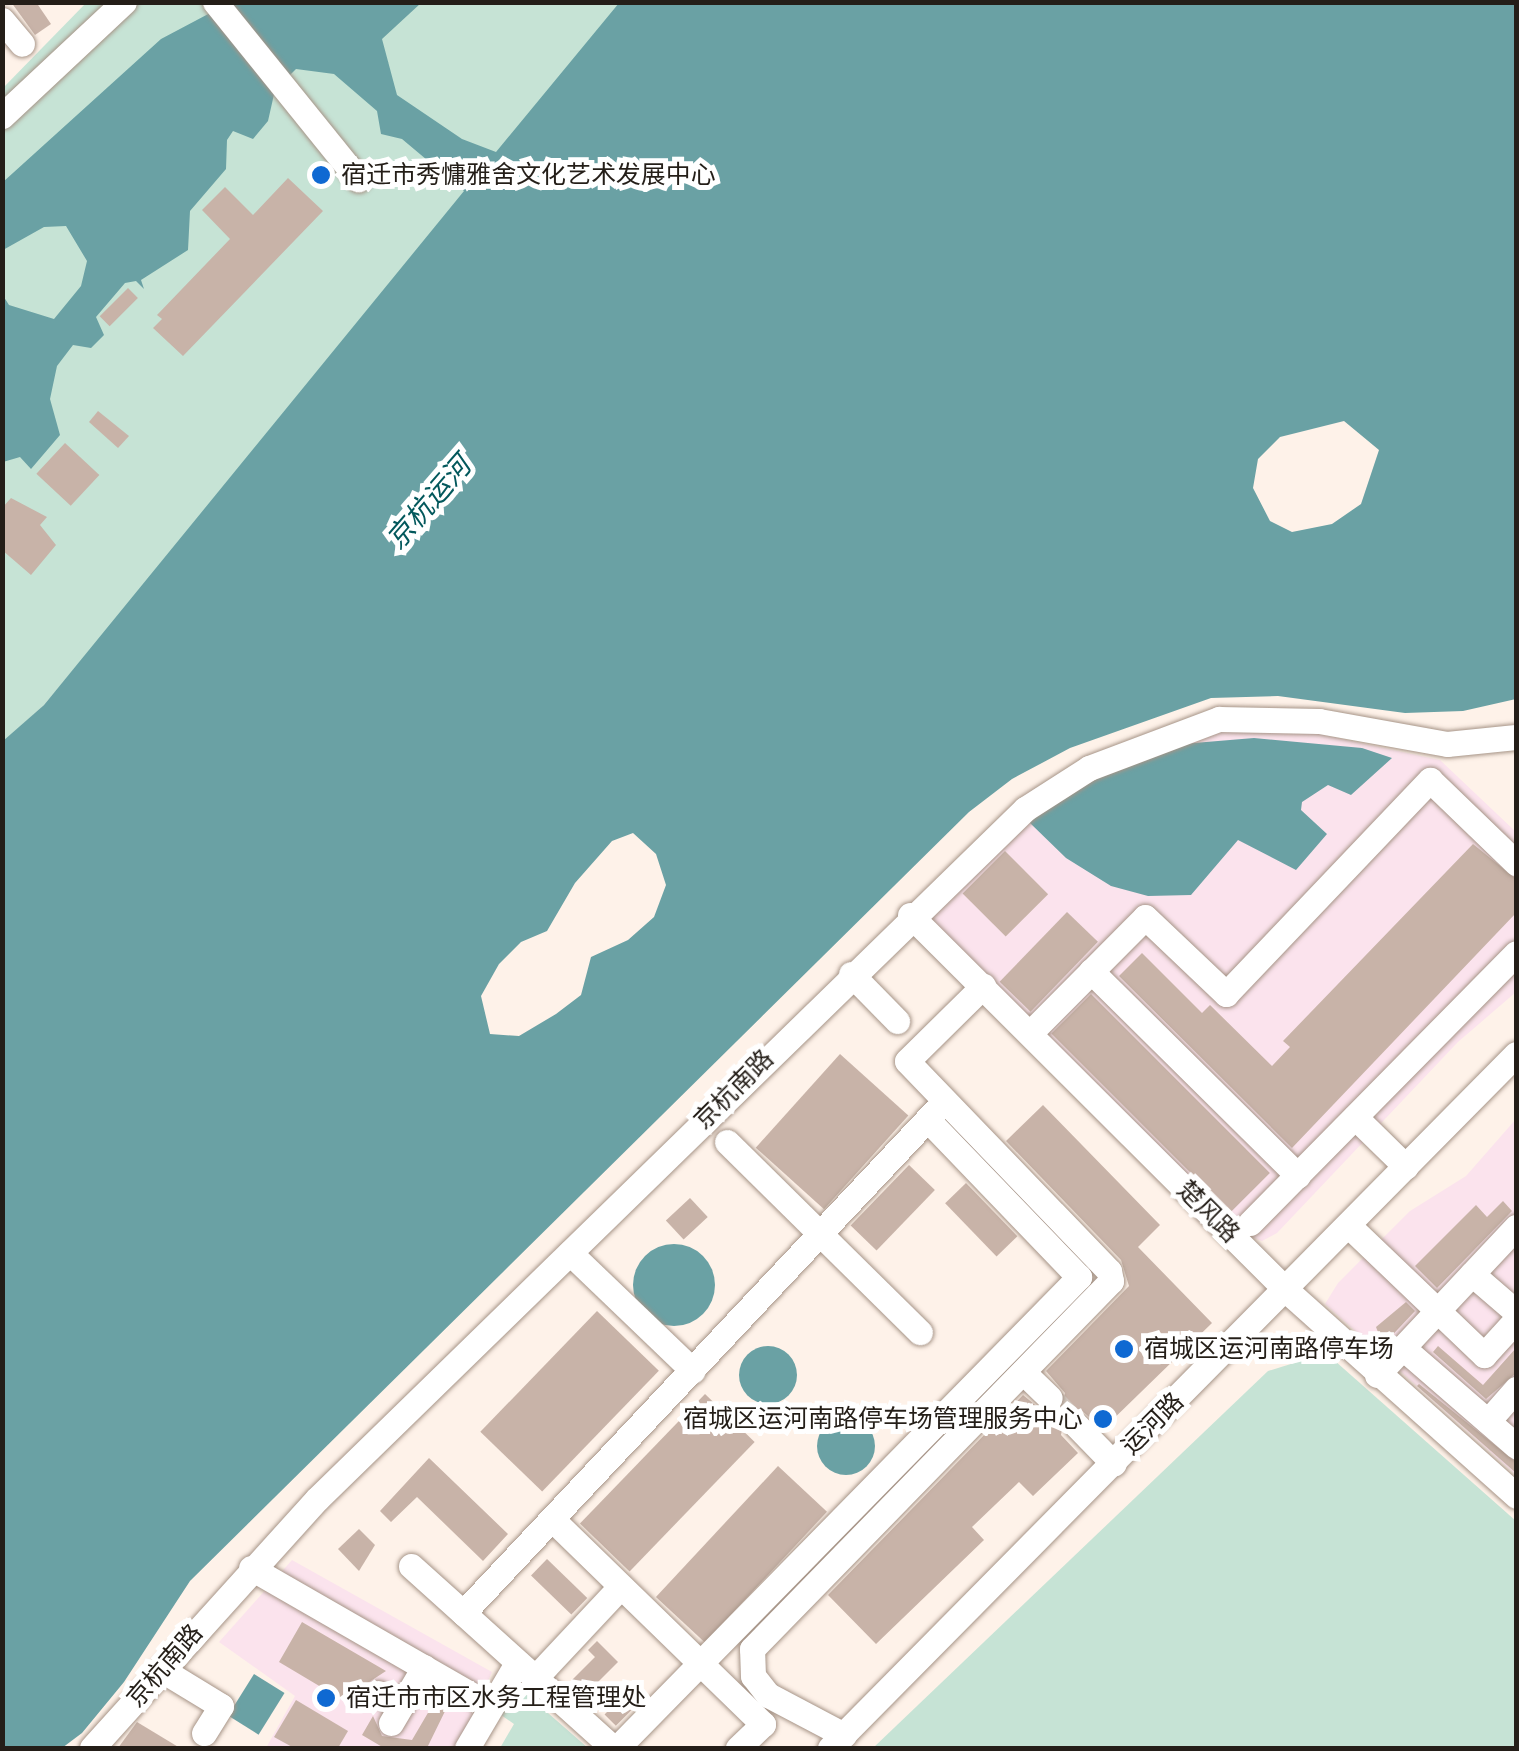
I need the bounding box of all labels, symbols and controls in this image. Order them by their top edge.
place label: 宿迁市秀慵雅舍文化艺术发展中心 [341,160,716,190]
marker: 宿迁市秀慵雅舍文化艺术发展中心 [310,164,332,186]
water label: 京杭运河 [380,450,478,556]
street label: 京杭南路 [688,1044,780,1136]
street label: 楚风路 [1171,1175,1245,1249]
place label: 宿城区运河南路停车场 [1144,1334,1394,1364]
marker: 宿城区运河南路停车场 [1113,1338,1135,1360]
street label: 运河路 [1116,1387,1190,1461]
place label: 宿城区运河南路停车场管理服务中心 [683,1404,1083,1434]
marker: 宿城区运河南路停车场管理服务中心 [1092,1408,1114,1430]
street label: 京杭南路 [121,1618,209,1714]
place label: 宿迁市市区水务工程管理处 [346,1683,646,1713]
marker: 宿迁市市区水务工程管理处 [315,1687,337,1709]

